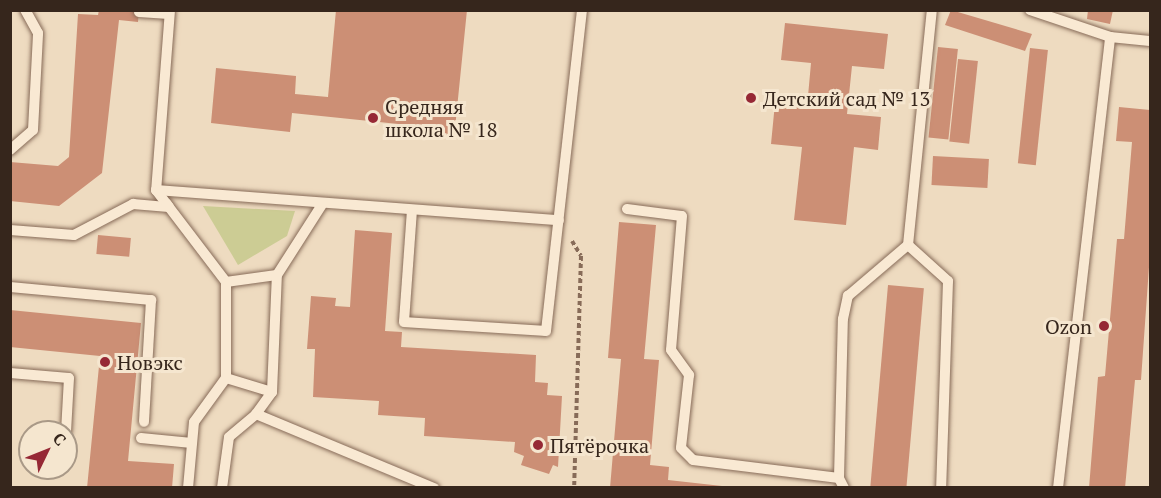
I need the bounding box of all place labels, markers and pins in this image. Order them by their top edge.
place label: Детский сад № 13 [763,86,930,110]
marker: Детский сад № 13 [744,91,758,105]
place label: Средняя школа № 18 [385,94,497,141]
marker: Средняя школа № 18 [366,111,380,125]
place label: Ozon [1045,314,1092,338]
marker: Ozon [1097,319,1111,333]
place label: Новэкс [117,350,183,374]
marker: Новэкс [98,355,112,369]
place label: Пятёрочка [550,433,649,457]
marker: Пятёрочка [531,438,545,452]

